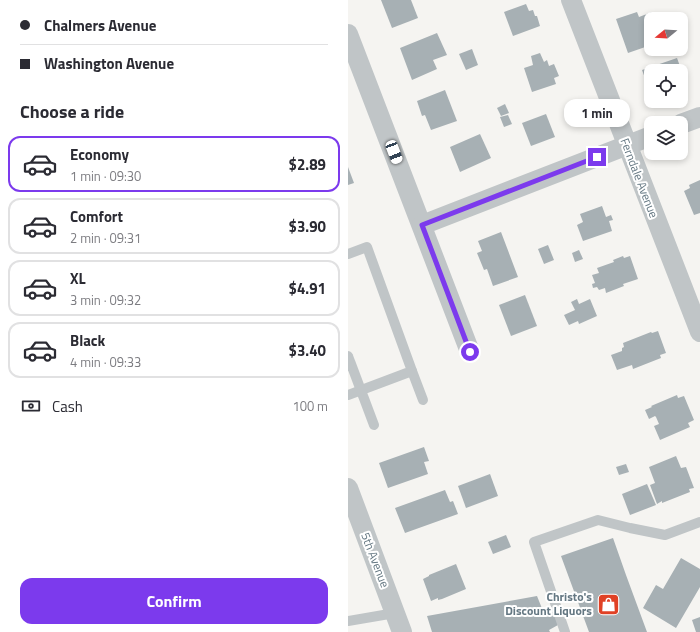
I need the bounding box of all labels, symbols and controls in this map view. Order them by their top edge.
north arrow [644,12,688,56]
map controls [644,12,688,160]
text: Chalmers Avenue [44,14,156,37]
text: Washington Avenue [44,52,174,75]
button: locate [644,64,688,108]
text: Choose a ride [20,98,124,125]
callout: 1 min [564,99,630,127]
text: 1 min [581,103,613,123]
button: layers [644,116,688,160]
street label: Ferndale Avenue [616,135,663,220]
car [384,139,404,165]
text: Economy [70,143,129,166]
icon: car [22,146,58,182]
route end [588,148,606,166]
text: $2.89 [289,153,326,176]
text: 1 min · 09:30 [70,166,141,186]
text: Comfort [70,205,123,228]
icon: car [22,208,58,244]
text: $3.90 [289,215,326,238]
text: 2 min · 09:31 [70,228,141,248]
text: XL [70,267,86,290]
icon: car [22,270,58,306]
text: $4.91 [289,277,326,300]
text: 3 min · 09:32 [70,290,141,310]
text: Black [70,329,105,352]
icon: car [22,332,58,368]
text: $3.40 [289,339,326,362]
route start [461,343,479,361]
text: 4 min · 09:33 [70,352,141,372]
icon: cash [20,395,42,417]
text: Cash [52,395,83,418]
text: 100 m [292,396,328,416]
street label: 5th Avenue [356,530,395,590]
button: Confirm [20,578,328,624]
place label: Christo's Discount Liquors [505,587,592,620]
shop icon: Christo's Discount Liquors [595,591,621,617]

